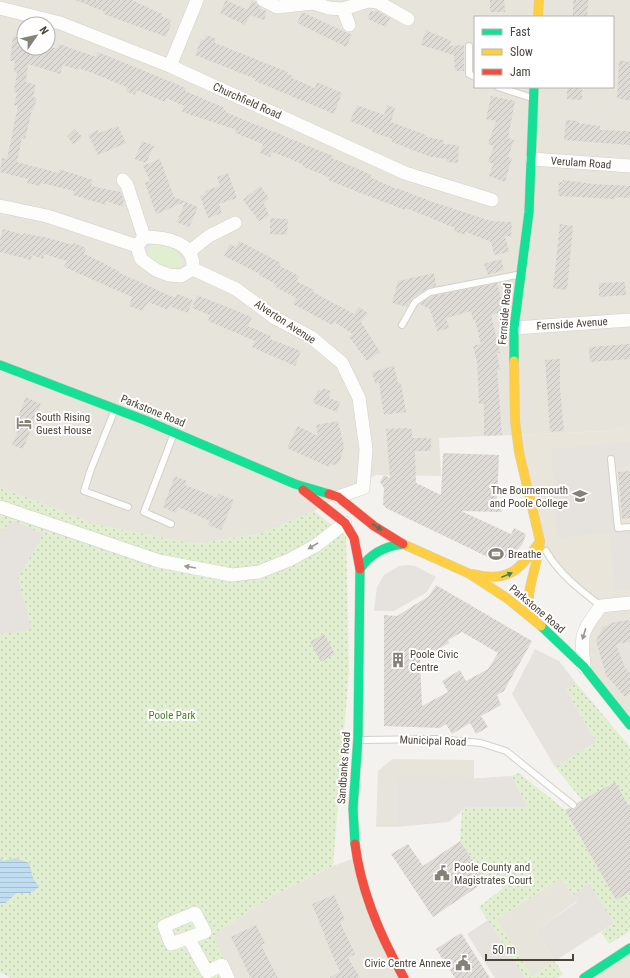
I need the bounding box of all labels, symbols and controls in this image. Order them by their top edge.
north arrow [16,16,56,56]
legend [474,16,614,88]
text: N [37,24,51,37]
text: Fast [510,25,531,39]
text: Slow [510,45,533,59]
text: Jam [510,65,531,79]
street label: Churchfield Road [211,80,283,122]
street label: Verulam Road [550,154,612,172]
street label: Fernside Road [496,283,514,345]
street label: Alverton Avenue [252,297,318,347]
street label: Fernside Avenue [536,315,608,333]
street label: Parkstone Road [119,392,187,430]
place label: South Rising Guest House [36,411,92,437]
hotel icon: South Rising Guest House [15,414,33,432]
place label: The Bournemouth and Poole College [490,484,568,510]
school or university icon: The Bournemouth and Poole College [571,487,589,505]
one-way arrow [372,523,382,531]
one-way arrow [307,543,319,550]
sports icon: Breathe [487,545,505,563]
place label: Breathe [508,548,541,561]
one-way arrow [184,564,196,570]
one-way arrow [502,571,514,577]
street label: Parkstone Road [507,582,567,636]
one-way arrow [581,629,587,641]
place label: Poole Civic Centre [410,648,458,674]
building icon: Poole Civic Centre [389,651,407,669]
park label: Poole Park [149,709,195,722]
street label: Sandbanks Road [335,731,353,805]
street label: Municipal Road [399,733,467,749]
place label: Poole County and Magistrates Court [454,861,532,887]
public building icon: Poole County and Magistrates Court [433,864,451,882]
scale bar [486,936,573,962]
text: 50 m [492,943,516,957]
public building icon: Civic Centre Annexe [454,954,472,972]
place label: Civic Centre Annexe [364,957,451,970]

